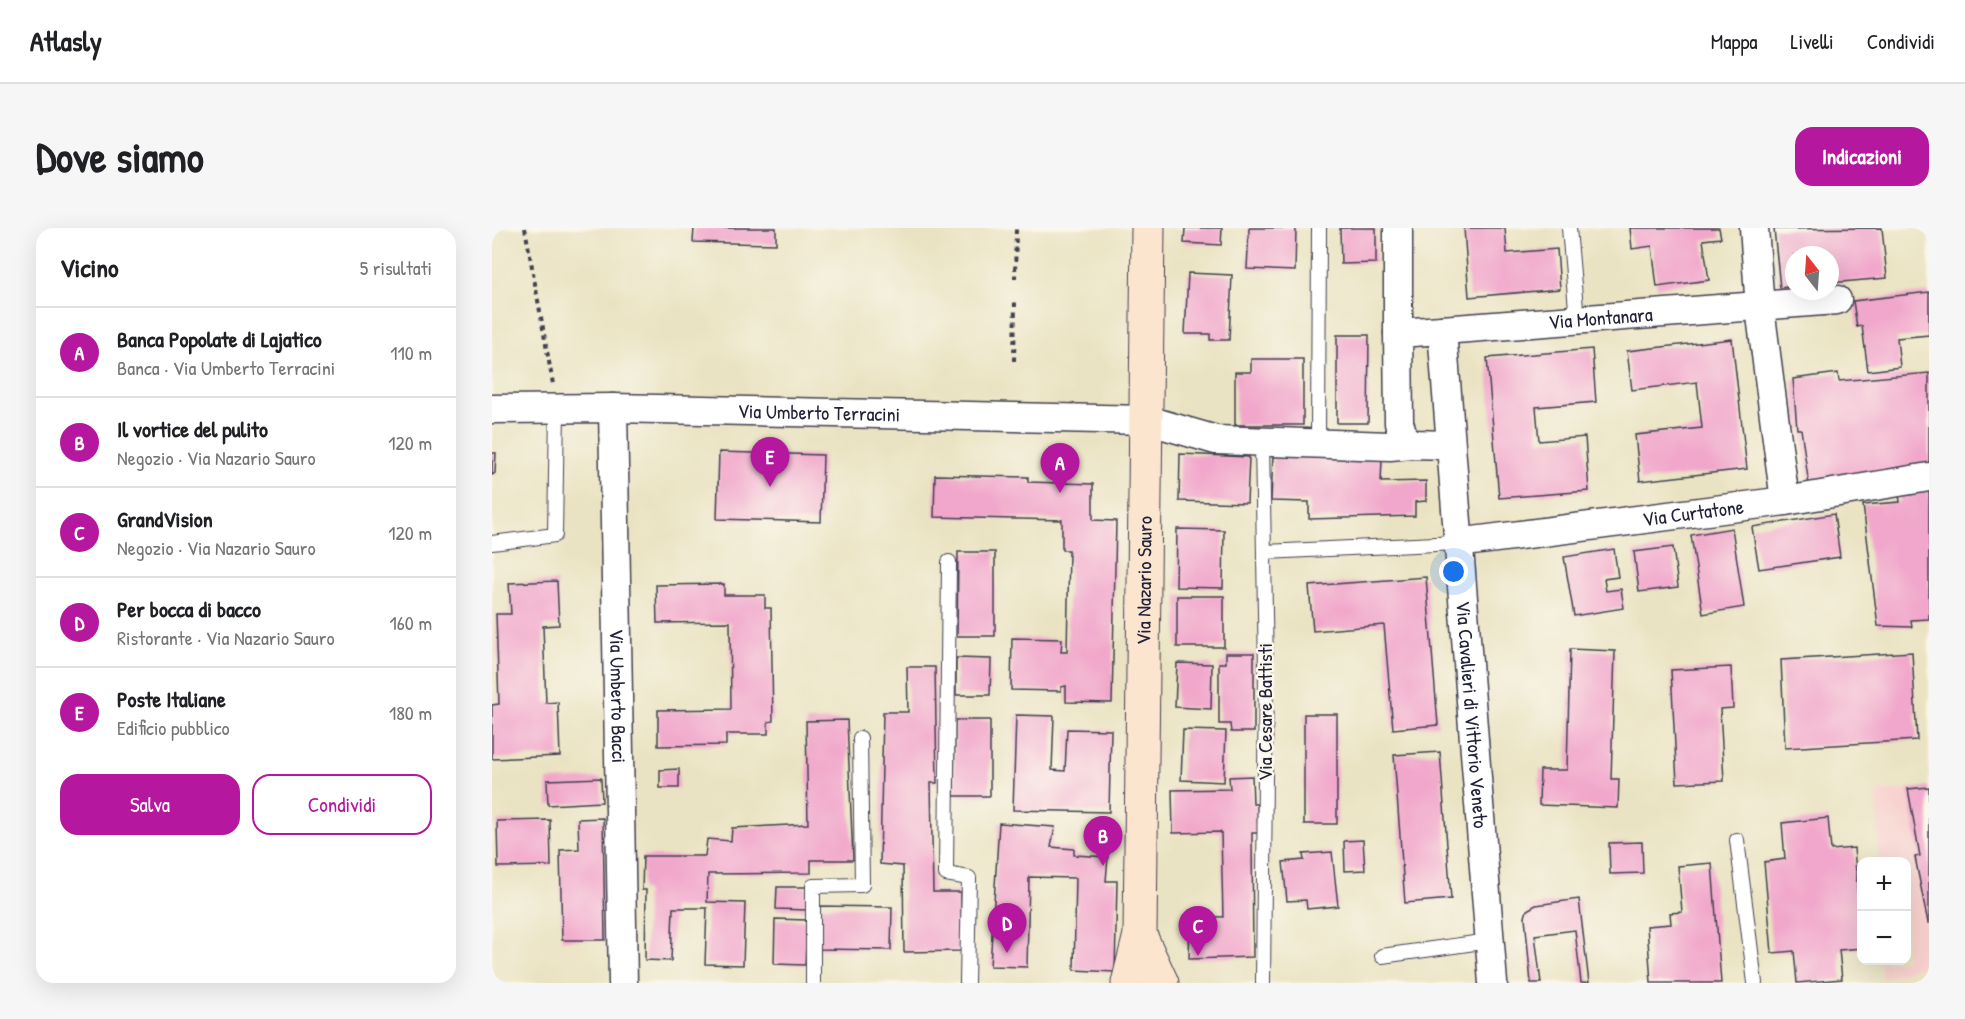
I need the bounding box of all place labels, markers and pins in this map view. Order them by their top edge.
pin: E [750,438,790,487]
pin: A [1040,444,1080,493]
pin: B [1084,816,1122,866]
pin: D [988,904,1026,953]
pin: C [1178,906,1218,956]

